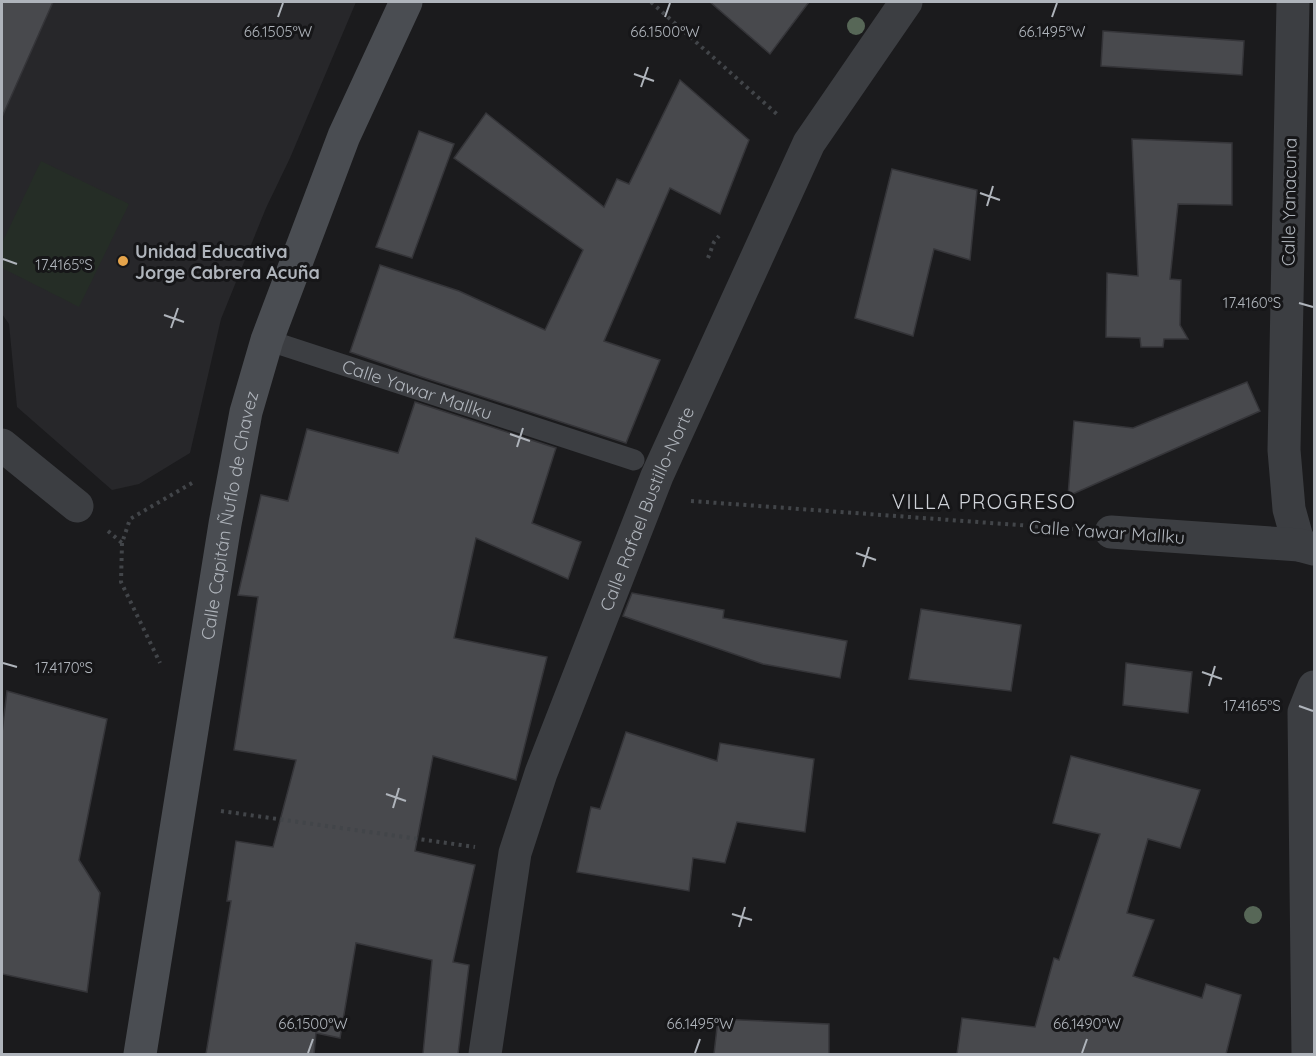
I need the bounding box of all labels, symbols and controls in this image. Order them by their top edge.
text: 66.1505°W [244,22,313,41]
text: 66.1500°W [630,22,700,41]
text: 66.1495°W [1018,22,1086,41]
street label: Calle Yanacuna [1276,138,1302,266]
place label: Unidad Educativa Jorge Cabrera Acuña [135,240,320,284]
marker: Unidad Educativa Jorge Cabrera Acuña [116,254,130,268]
text: 17.4165°S [35,255,93,274]
text: 17.4160°S [1223,293,1281,312]
street label: Calle Yawar Mallku [339,354,495,424]
street label: Calle Capitán Ñuflo de Chavez [195,388,263,641]
street label: Calle Rafael Bustillo-Norte [594,403,699,614]
district label: VILLA PROGRESO [892,489,1076,514]
street label: Calle Yawar Mallku [1028,515,1186,549]
text: 17.4170°S [35,658,93,677]
text: 17.4165°S [1223,696,1281,715]
text: 66.1500°W [278,1014,348,1033]
text: 66.1495°W [666,1014,734,1033]
text: 66.1490°W [1053,1014,1121,1033]

